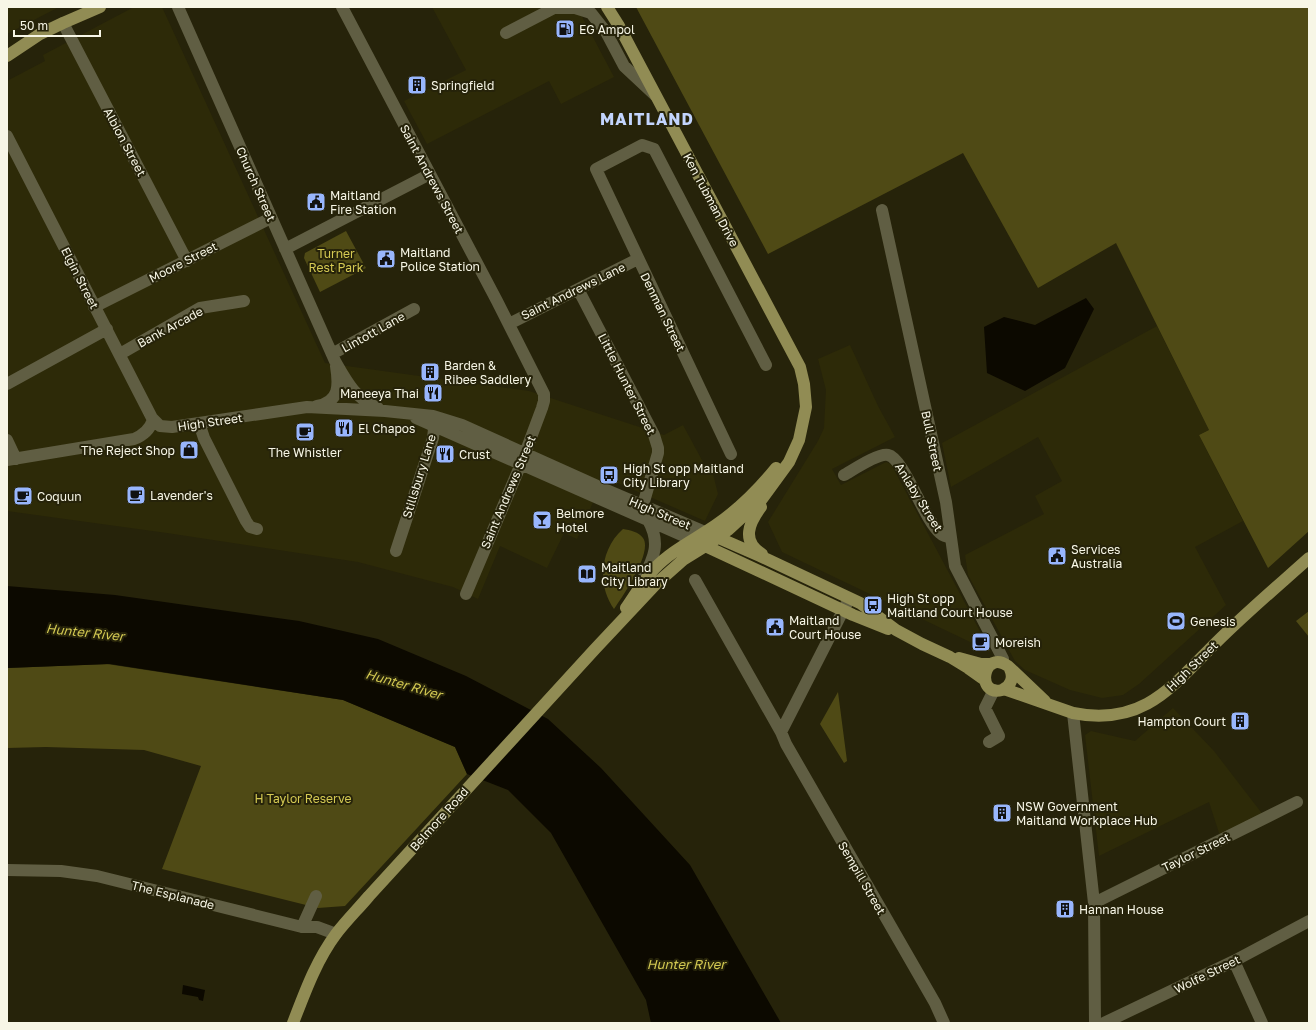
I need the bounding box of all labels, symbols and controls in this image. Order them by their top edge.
scale bar [14,12,100,38]
text: 50 m [20,18,48,33]
fuel station icon: EG Ampol [554,18,576,40]
place label: EG Ampol [579,22,635,37]
building icon: Springfield [406,74,428,96]
place label: Springfield [431,78,494,93]
street label: Albion Street [101,105,149,179]
district label: MAITLAND [600,109,694,129]
street label: Saint Andrews Street [397,122,467,236]
street label: Church Street [233,144,279,224]
street label: Ken Tubman Drive [680,151,742,249]
place label: Maitland Fire Station [330,188,396,217]
public building icon: Maitland Fire Station [305,191,327,213]
street label: Moore Street [146,238,220,286]
street label: Elgin Street [58,245,102,312]
place label: Maitland Police Station [400,245,480,274]
park label: Turner Rest Park [308,246,364,275]
public building icon: Maitland Police Station [375,248,397,270]
street label: Saint Andrews Lane [518,259,628,323]
street label: Denman Street [637,270,689,354]
street label: Bank Arcade [135,303,205,351]
street label: Lintott Lane [339,308,407,356]
street label: Little Hunter Street [595,331,659,437]
place label: Barden & Ribee Saddlery [444,358,532,387]
building icon: Barden & Ribee Saddlery [419,361,441,383]
restaurant icon: Maneeya Thai [422,382,444,404]
place label: Maneeya Thai [340,386,419,401]
street label: Bull Street [918,409,946,473]
street label: High Street [176,410,244,434]
restaurant icon: El Chapos [333,417,355,439]
cafe icon: The Whistler [294,421,316,443]
place label: El Chapos [358,421,415,436]
street label: Stillsbury Lane [399,432,439,520]
street label: Saint Andrews Street [477,433,539,551]
shop icon: The Reject Shop [178,439,200,461]
place label: The Reject Shop [81,443,175,458]
restaurant icon: Crust [434,443,456,465]
place label: The Whistler [268,445,342,460]
place label: Crust [459,447,490,462]
street label: Anlaby Street [892,460,946,534]
place label: High St opp Maitland City Library [623,461,744,490]
bus stop icon: High St opp Maitland City Library [598,464,620,486]
cafe icon: Lavender's [125,484,147,506]
cafe icon: Coquun [12,485,34,507]
place label: Lavender's [150,488,213,503]
place label: Coquun [37,489,82,504]
street label: High Street [627,493,693,533]
place label: Belmore Hotel [556,506,604,535]
bar icon: Belmore Hotel [531,509,553,531]
place label: Services Australia [1071,542,1122,571]
public building icon: Services Australia [1046,545,1068,567]
place label: Maitland City Library [601,560,668,589]
library icon: Maitland City Library [576,563,598,585]
place label: High St opp Maitland Court House [887,591,1013,620]
bus stop icon: High St opp Maitland Court House [862,594,884,616]
sports icon: Genesis [1165,610,1187,632]
place label: Maitland Court House [789,613,861,642]
place label: Genesis [1190,614,1236,629]
public building icon: Maitland Court House [764,616,786,638]
water label: Hunter River [45,620,127,644]
cafe icon: Moreish [970,631,992,653]
place label: Moreish [995,635,1041,650]
street label: High Street [1163,638,1221,694]
water label: Hunter River [364,665,446,703]
building icon: Hampton Court [1229,710,1251,732]
place label: Hampton Court [1137,714,1226,729]
street label: Belmore Road [406,784,472,854]
park label: H Taylor Reserve [254,791,352,806]
place label: NSW Government Maitland Workplace Hub [1016,799,1157,828]
building icon: NSW Government Maitland Workplace Hub [991,802,1013,824]
street label: Taylor Street [1160,829,1233,875]
street label: Sempill Street [835,839,889,917]
street label: The Esplanade [130,877,216,913]
building icon: Hannan House [1054,898,1076,920]
place label: Hannan House [1079,902,1164,917]
street label: Wolfe Street [1172,951,1243,996]
water label: Hunter River [647,956,727,972]

